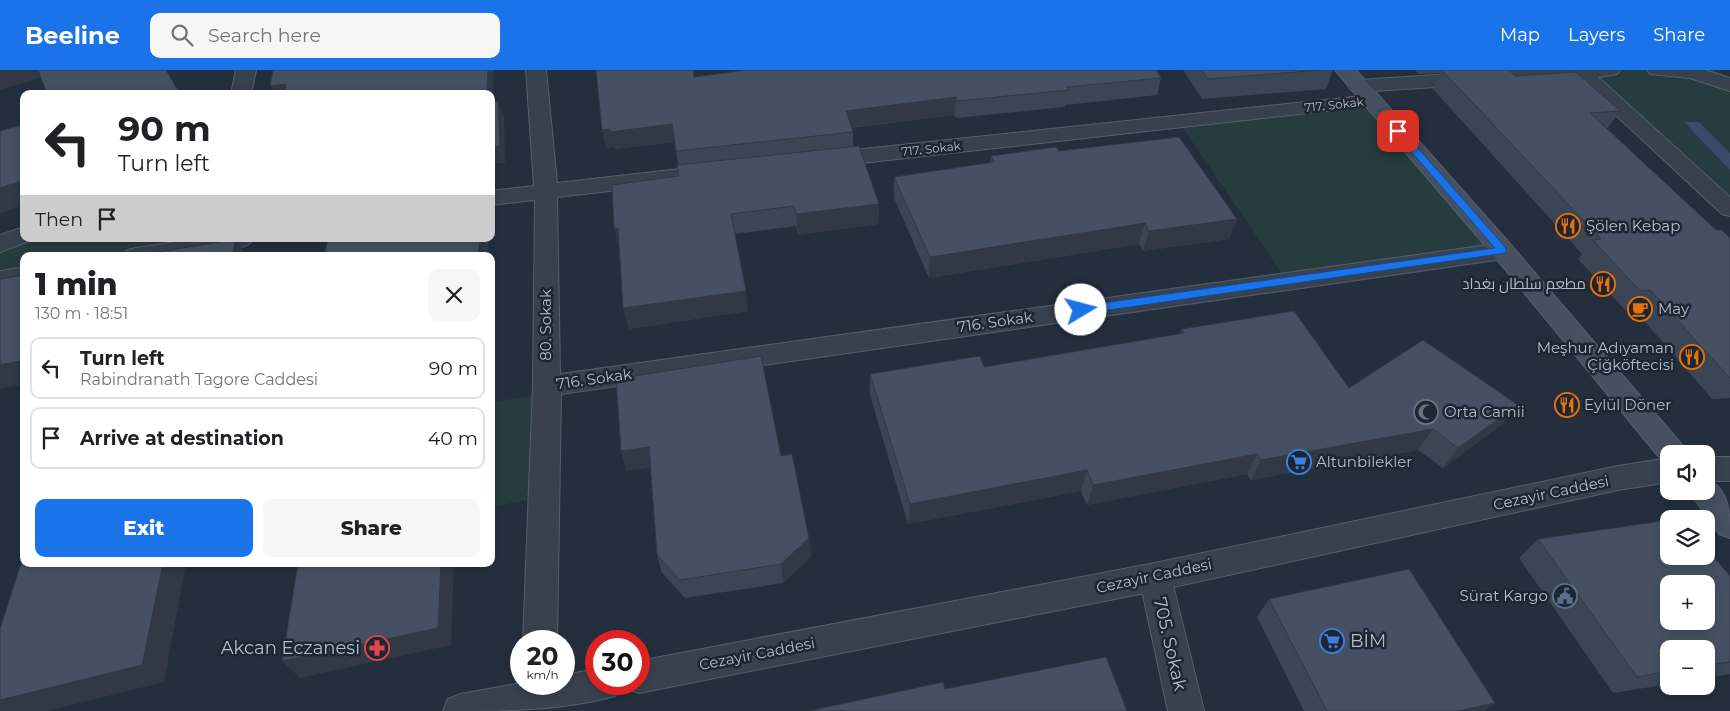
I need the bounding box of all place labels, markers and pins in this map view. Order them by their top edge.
pin [1377,110,1419,152]
restaurant icon: Şölen Kebap [1555,213,1581,239]
place label: Şölen Kebap [1586,216,1680,235]
restaurant icon: مطعم سلطان بغداد [1590,271,1616,297]
place label: مطعم سلطان بغداد [1462,274,1586,294]
cafe icon: May [1627,296,1653,322]
place label: May [1658,299,1690,318]
place label: Meşhur Adıyaman Çiğköftecisi [1537,338,1674,374]
restaurant icon: Meşhur Adıyaman Çiğköftecisi [1679,344,1705,370]
restaurant icon: Eylül Döner [1554,392,1580,418]
place label: Eylül Döner [1584,395,1671,414]
mosque icon: Orta Camii [1413,399,1439,425]
place label: Orta Camii [1444,402,1525,421]
supermarket icon: Altunbilekler [1286,449,1312,475]
place label: Altunbilekler [1316,452,1412,471]
public building icon: Sürat Kargo [1552,583,1578,609]
place label: Sürat Kargo [1460,586,1548,605]
supermarket icon: BİM [1319,628,1345,654]
place label: BİM [1350,630,1386,652]
pharmacy icon: Akcan Eczanesi [364,635,390,661]
place label: Akcan Eczanesi [221,637,360,659]

